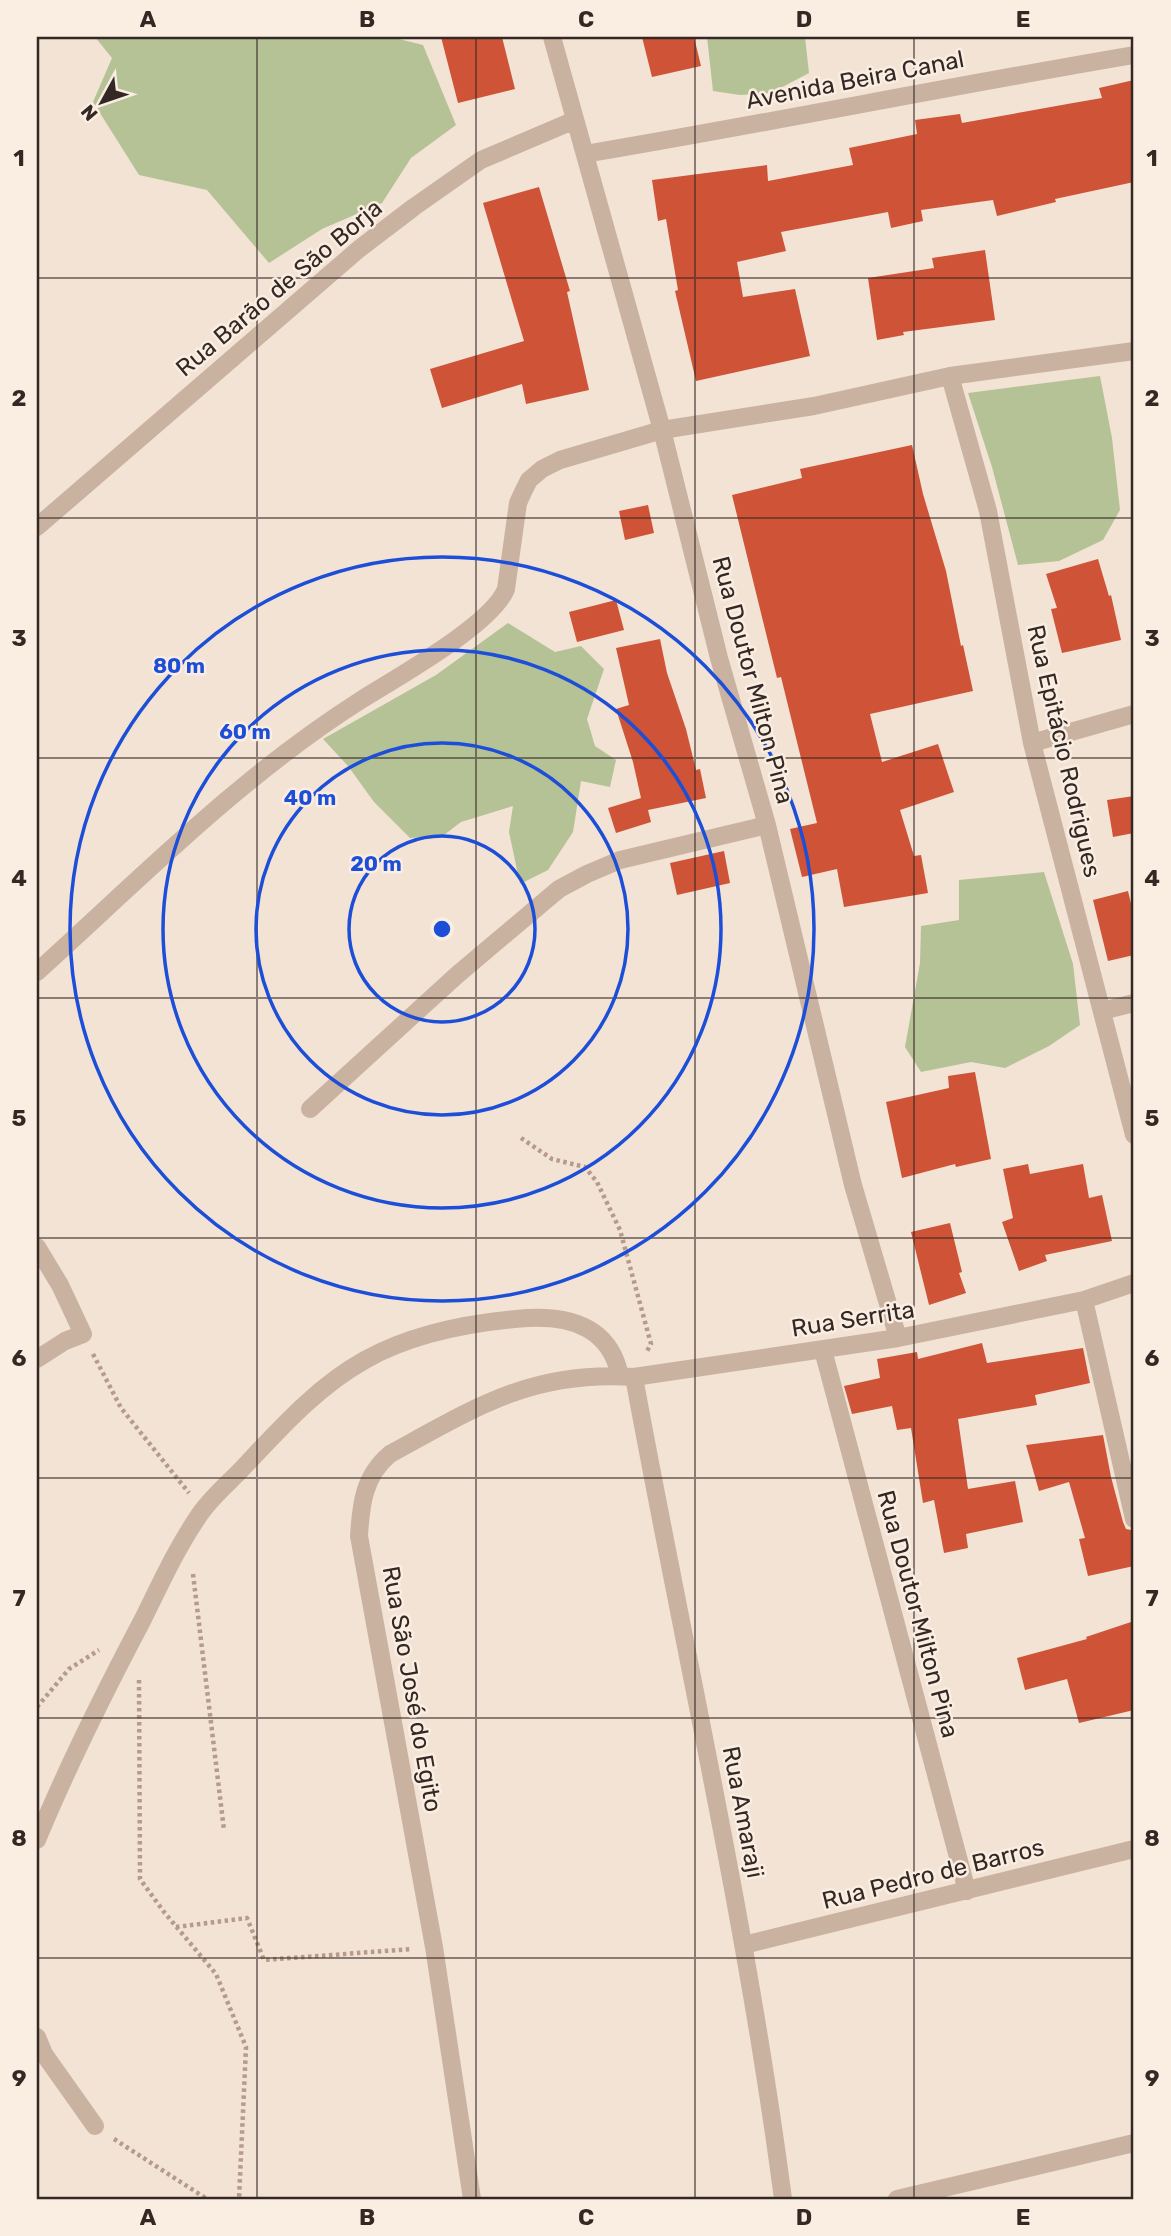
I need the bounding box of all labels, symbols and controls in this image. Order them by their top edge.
text: A [140,5,157,33]
text: B [359,5,375,33]
text: C [578,5,594,33]
text: D [796,5,812,33]
text: E [1016,5,1030,33]
street label: Avenida Beira Canal [744,45,966,115]
north arrow [66,66,136,136]
text: N [76,100,103,125]
text: 1 [13,144,25,172]
text: 1 [1146,144,1158,172]
street label: Rua Barão de São Borja [170,194,388,382]
text: 2 [12,384,26,412]
text: 2 [1145,384,1159,412]
street label: Rua Doutor Milton Pina [706,553,800,807]
street label: Rua Epitácio Rodrigues [1021,622,1107,880]
text: 3 [11,624,27,652]
text: 3 [1144,624,1160,652]
text: 80 m [153,653,205,678]
text: 60 m [219,719,271,744]
text: 40 m [284,785,336,810]
text: 20 m [350,851,402,876]
text: 4 [11,864,27,892]
text: 4 [1144,864,1160,892]
centre of rings [430,917,454,941]
text: 5 [12,1104,27,1132]
text: 5 [1145,1104,1160,1132]
street label: Rua Serrita [789,1295,917,1343]
text: 6 [12,1344,27,1372]
text: 6 [1145,1344,1160,1372]
street label: Rua Doutor Milton Pina [871,1487,965,1741]
street label: Rua São José do Egito [377,1564,447,1814]
text: 7 [12,1584,26,1612]
text: 7 [1145,1584,1159,1612]
street label: Rua Amaraji [717,1744,769,1880]
text: 8 [11,1824,27,1852]
text: 8 [1144,1824,1160,1852]
street label: Rua Pedro de Barros [819,1833,1047,1915]
text: 9 [12,2064,26,2092]
text: 9 [1145,2064,1159,2092]
text: A [140,2203,157,2231]
text: B [359,2203,375,2231]
text: C [578,2203,594,2231]
text: D [796,2203,812,2231]
text: E [1016,2203,1030,2231]

